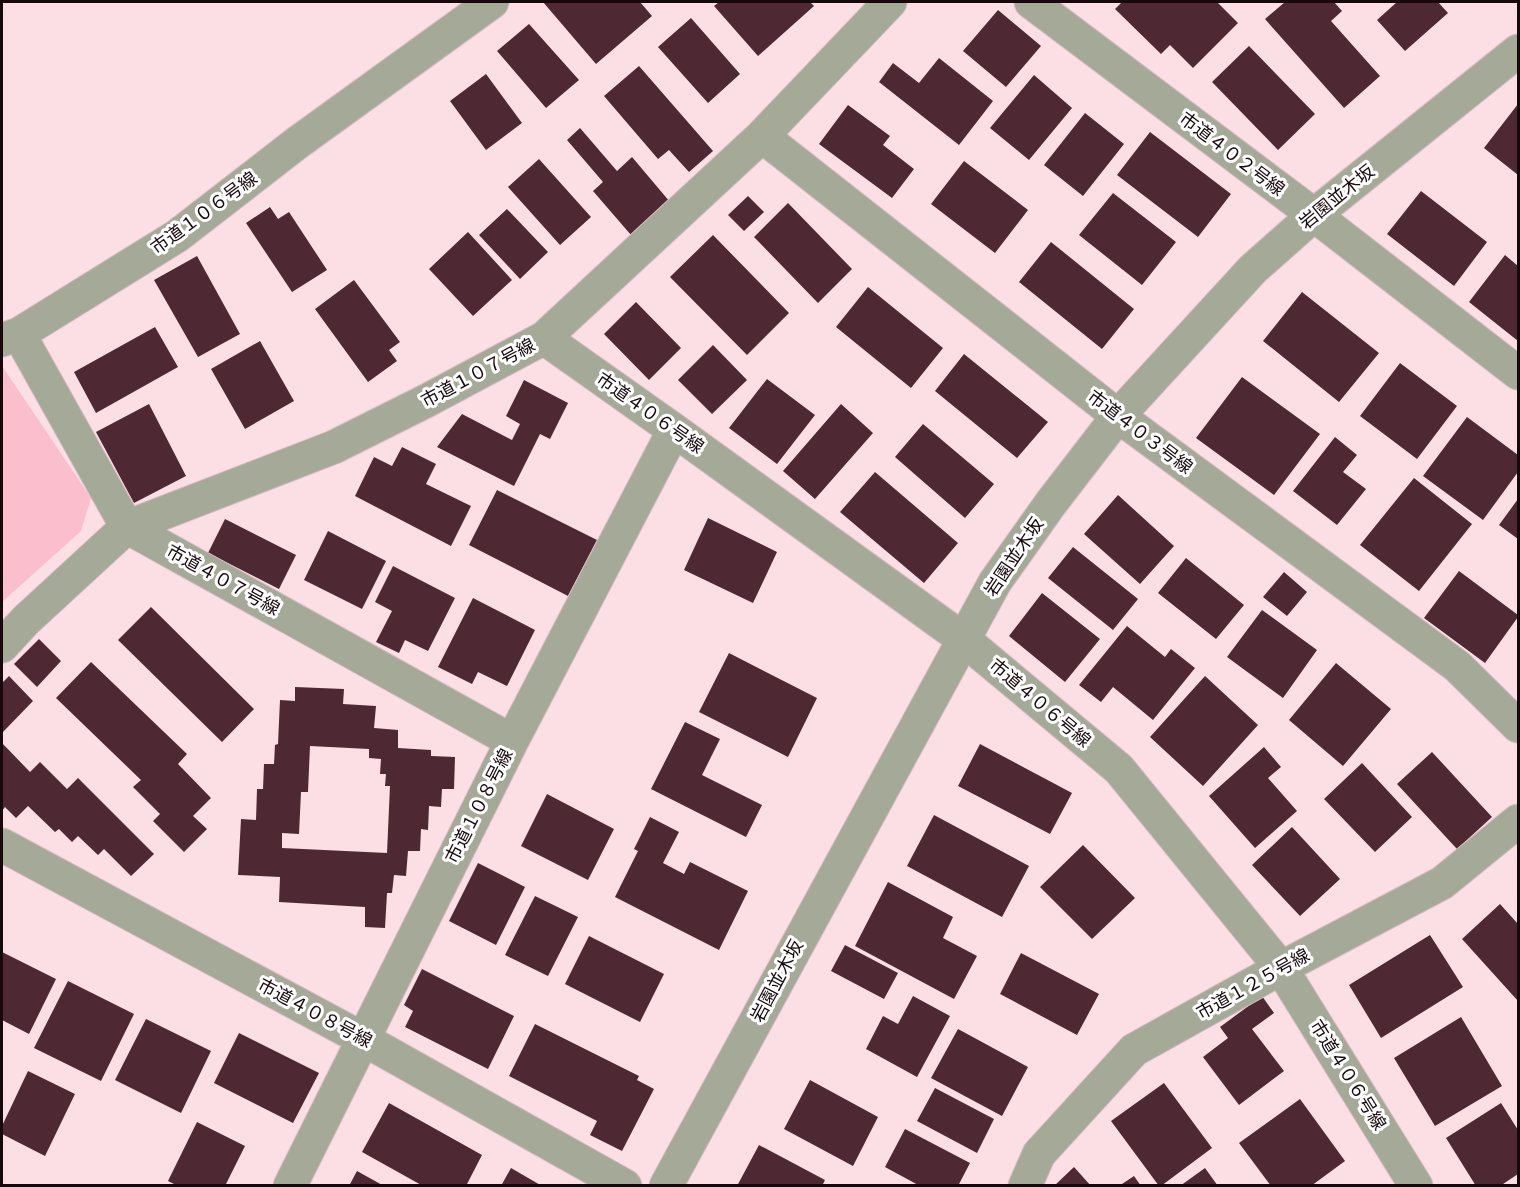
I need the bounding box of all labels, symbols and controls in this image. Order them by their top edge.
street label: 市道４０２号線 [1176,108,1288,200]
street label: 岩園並木坂 [1296,161,1378,233]
street label: 市道１０６号線 [147,168,261,258]
street label: 市道１０７号線 [418,335,538,411]
street label: 市道４０６号線 [593,369,707,457]
street label: 市道４０３号線 [1084,386,1196,478]
street label: 岩園並木坂 [981,514,1047,600]
street label: 市道４０７号線 [163,541,283,619]
street label: 市道４０６号線 [985,655,1095,751]
street label: 市道１０８号線 [441,745,517,867]
street label: 岩園並木坂 [747,937,807,1025]
street label: 市道１２５号線 [1193,945,1313,1023]
street label: 市道４０８号線 [255,975,375,1051]
street label: 市道４０６号線 [1306,1016,1390,1134]

